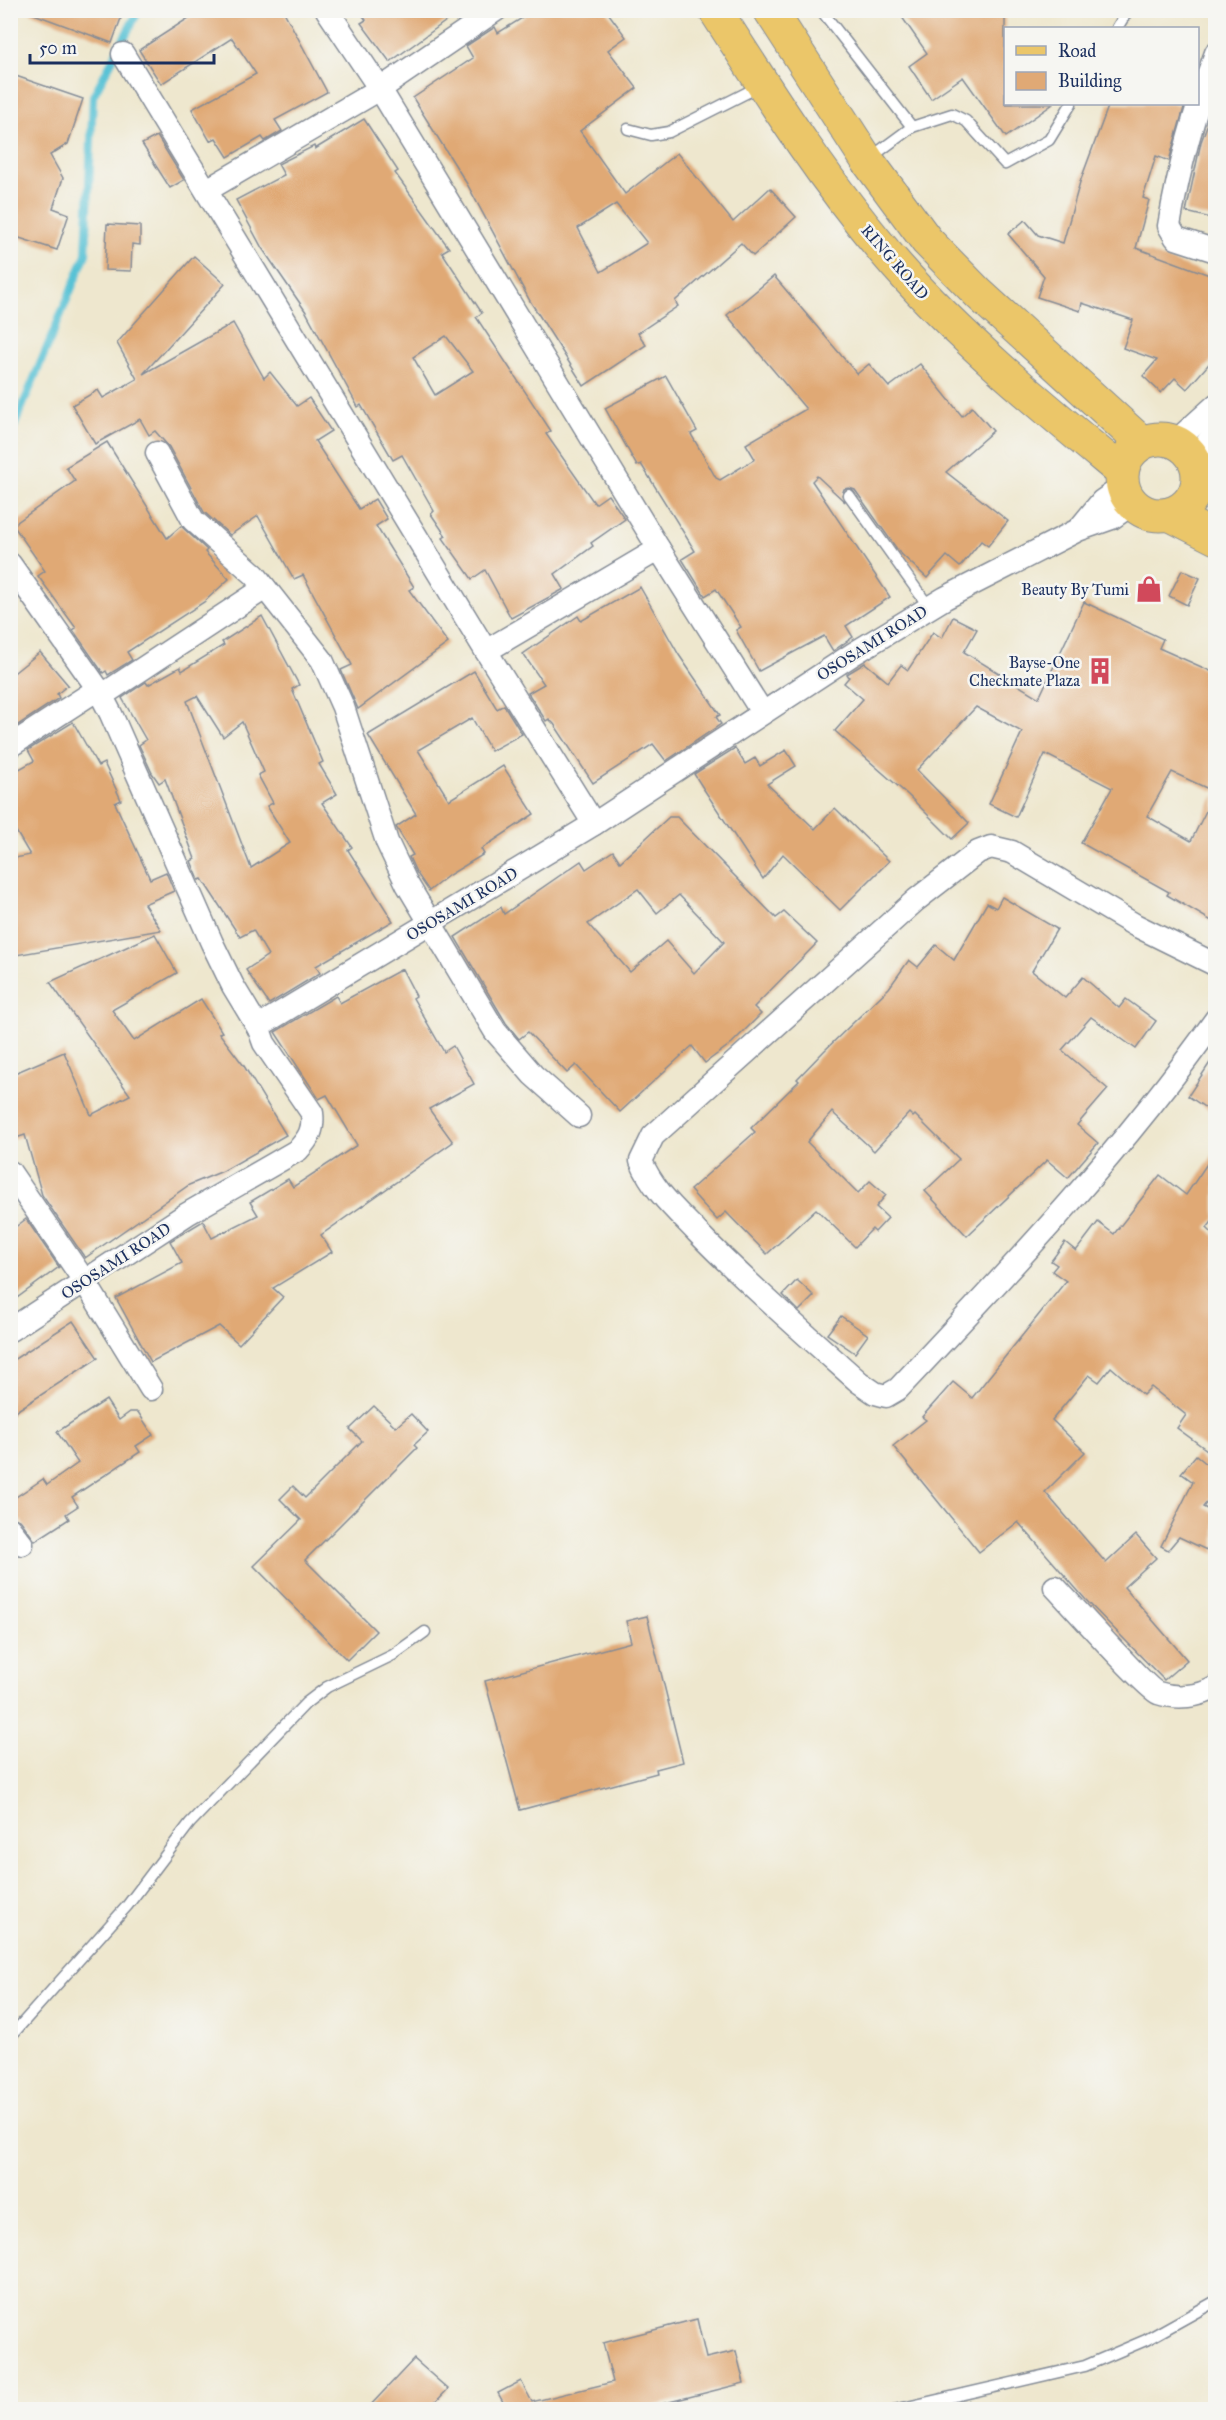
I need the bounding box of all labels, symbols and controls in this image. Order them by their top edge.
scale bar [30,27,214,65]
legend [1004,27,1199,105]
text: 50 m [39,37,77,59]
text: Road [1058,40,1096,62]
text: Building [1058,70,1122,93]
street label: RING ROAD [857,221,933,303]
shop icon: Beauty By Tumi [1134,574,1164,604]
place label: Beauty By Tumi [1021,580,1130,599]
street label: OSOSAMI ROAD [813,601,931,685]
place label: Bayse-One Checkmate Plaza [969,653,1080,690]
building icon: Bayse-One Checkmate Plaza [1085,656,1115,686]
street label: OSOSAMI ROAD [403,863,521,945]
street label: OSOSAMI ROAD [58,1219,174,1303]

